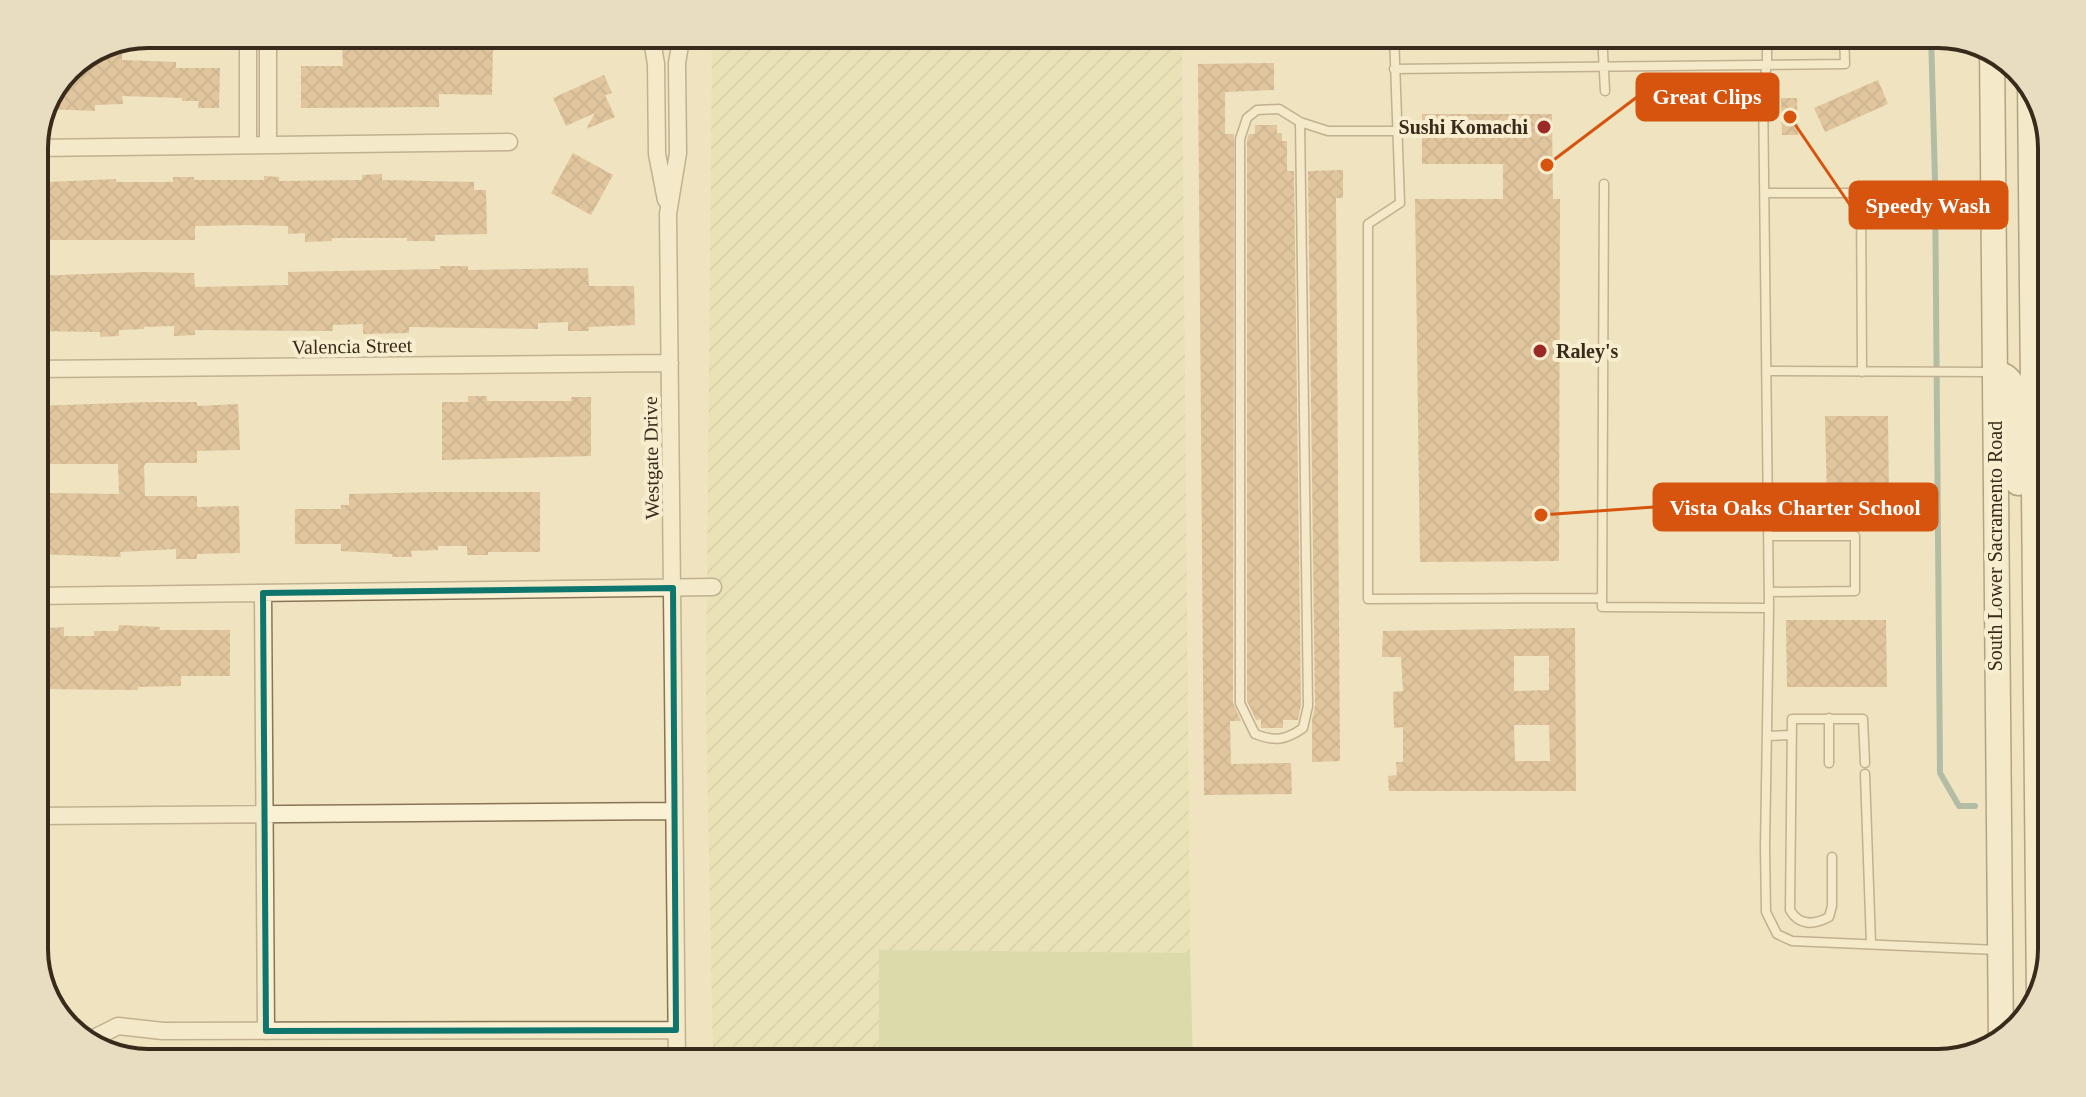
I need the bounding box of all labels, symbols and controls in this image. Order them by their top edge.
callout: Great Clips [1637,74,1778,120]
text: Great Clips [1653,84,1762,109]
place label: Sushi Komachi [1399,116,1528,138]
marker: Sushi Komachi [1535,118,1553,136]
callout: Speedy Wash [1850,182,2007,228]
text: Speedy Wash [1866,193,1990,218]
street label: Valencia Street [292,334,413,358]
place label: Raley's [1556,340,1618,363]
marker: Raley's [1531,342,1549,360]
street label: Westgate Drive [639,396,664,520]
street label: South Lower Sacramento Road [1984,421,2006,671]
callout: Vista Oaks Charter School [1654,484,1937,530]
text: Vista Oaks Charter School [1669,495,1921,520]

